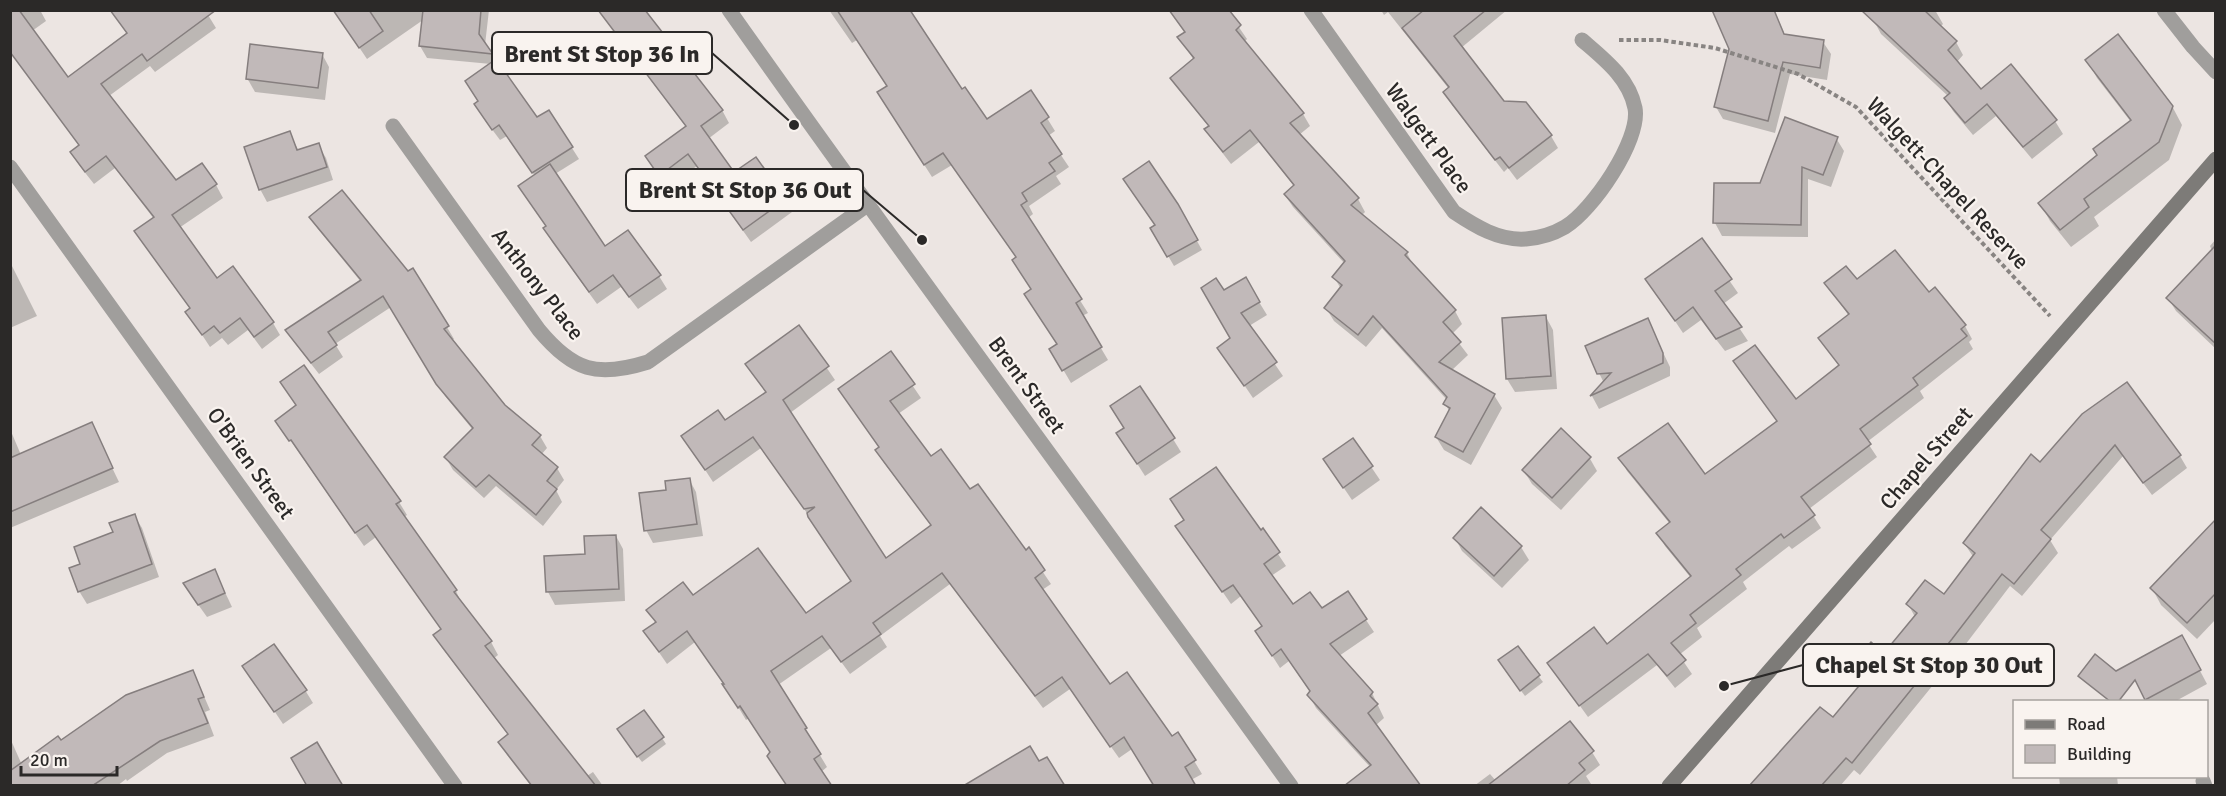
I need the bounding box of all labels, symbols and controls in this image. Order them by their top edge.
callout: Brent St Stop 36 In [492,32,712,74]
text: Brent St Stop 36 In [504,39,700,69]
street label: Walgett Place [1380,78,1478,198]
street label: Walgett-Chapel Reserve [1861,91,2035,275]
callout: Brent St Stop 36 Out [626,169,863,211]
text: Brent St Stop 36 Out [639,175,852,205]
street label: Anthony Place [486,223,590,345]
street label: Brent Street [983,331,1071,439]
street label: Chapel Street [1874,401,1978,515]
street label: O'Brien Street [201,402,301,524]
callout: Chapel St Stop 30 Out [1803,644,2054,686]
text: Chapel St Stop 30 Out [1815,650,2043,680]
legend [2013,700,2208,778]
text: Road [2067,713,2106,735]
scale bar [21,739,117,777]
text: Building [2067,743,2131,765]
text: 20 m [30,749,68,771]

